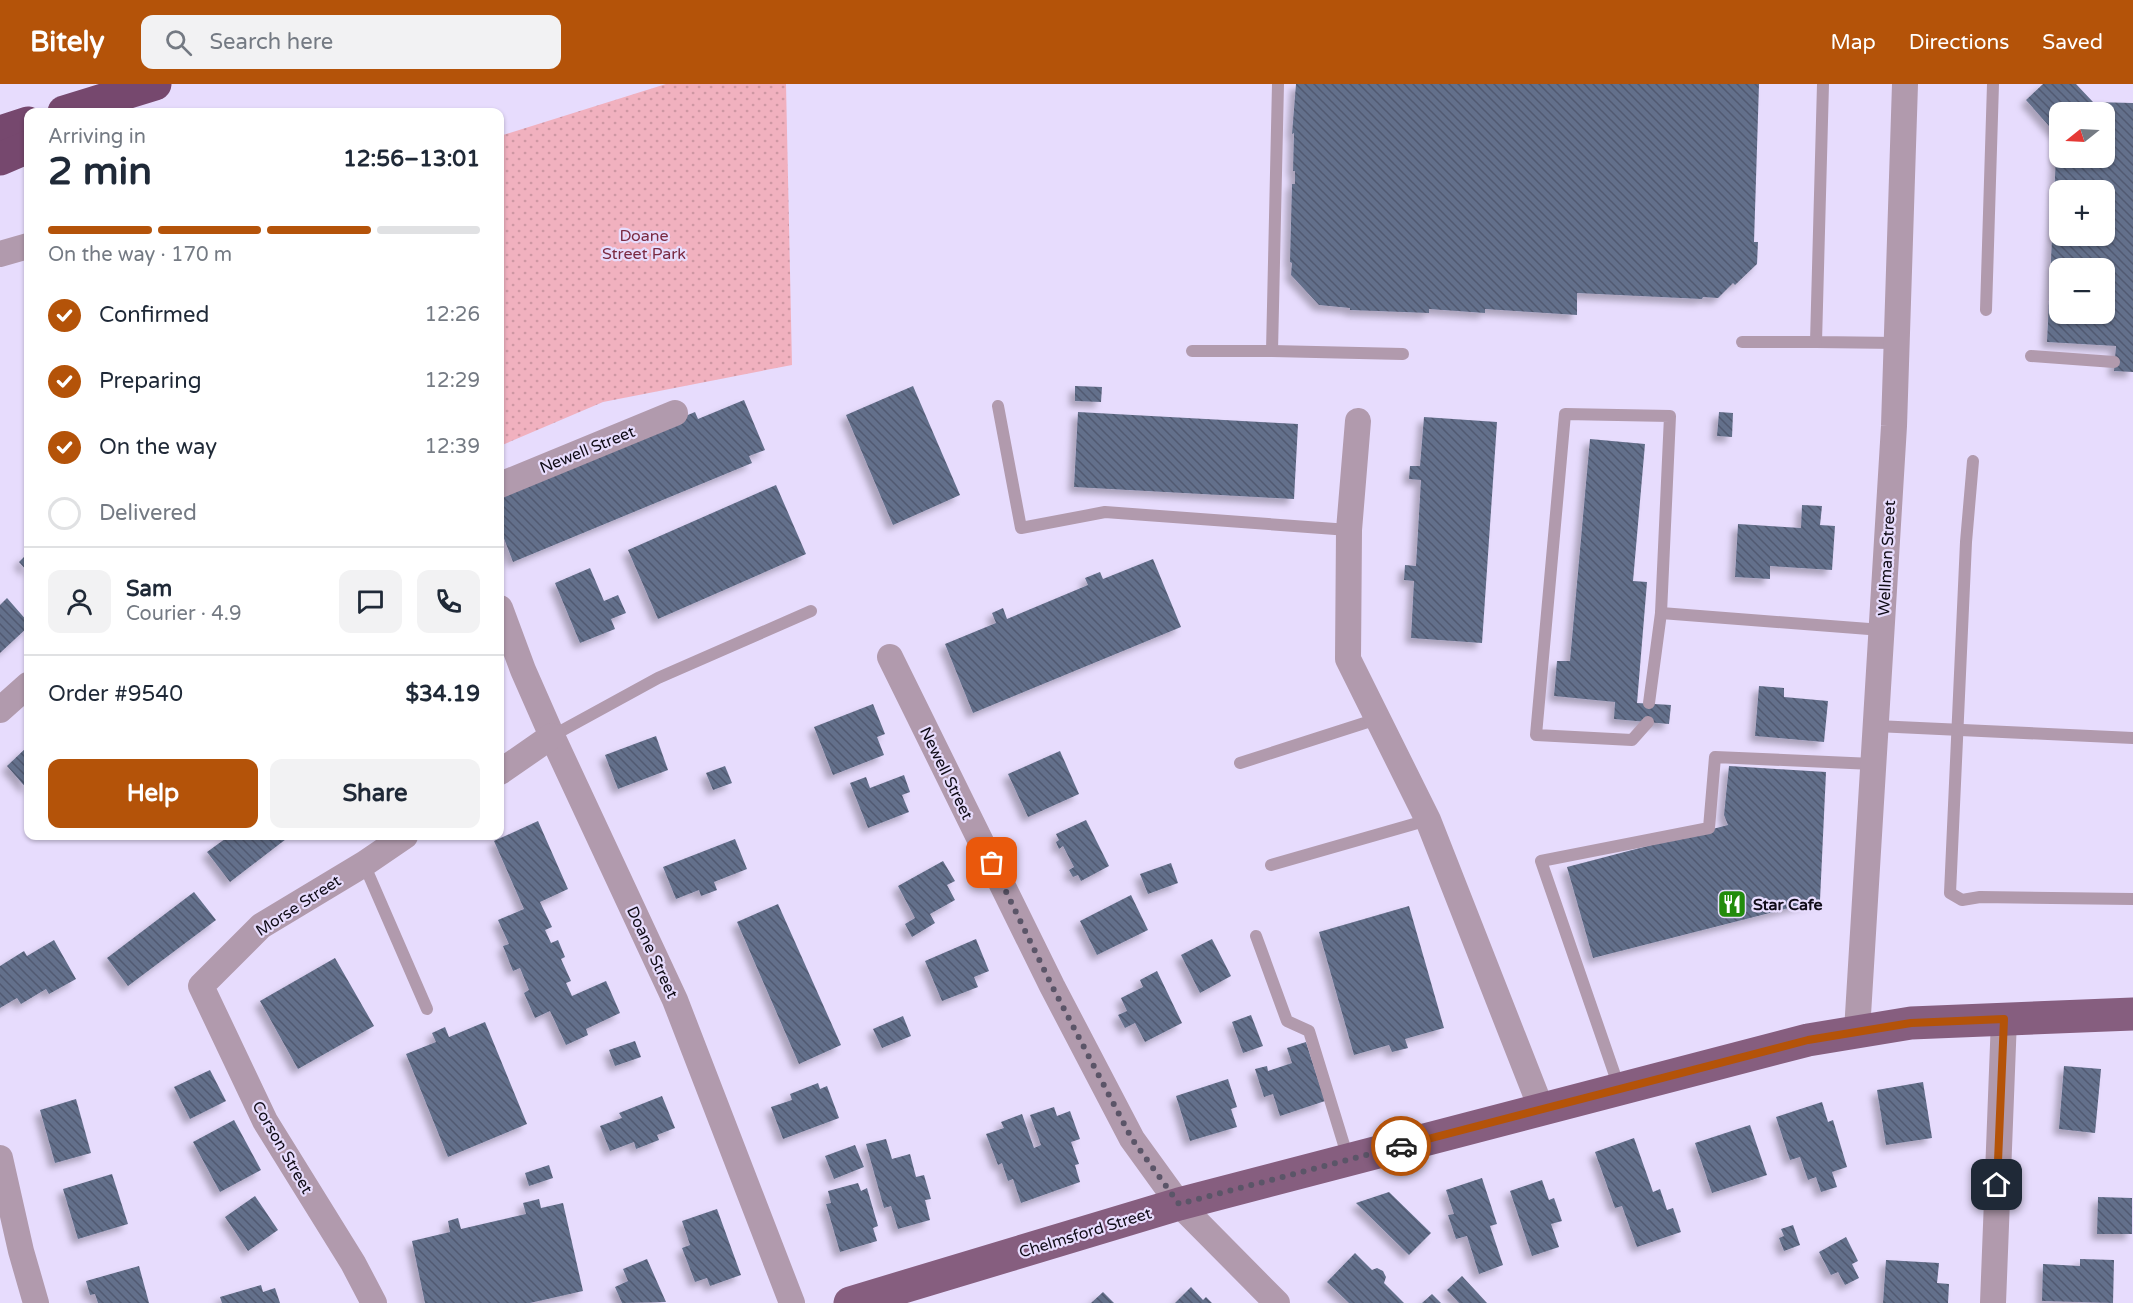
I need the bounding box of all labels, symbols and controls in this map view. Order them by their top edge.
search box [141,15,561,69]
text: Bitely [30,25,105,59]
icon: search [162,26,195,59]
text: Search here [210,29,333,55]
text: Map [1830,30,1876,55]
text: Directions [1909,30,2009,55]
text: Saved [2042,30,2103,55]
north arrow [2049,102,2115,168]
map controls [2049,102,2115,324]
text: Arriving in [48,125,146,149]
text: 12:56–13:01 [343,146,480,172]
text: 2 min [48,148,152,195]
button: + [2049,180,2115,246]
park label: Doane Street Park [602,226,686,264]
text: On the way · 170 m [48,243,232,267]
button: − [2049,258,2115,324]
icon: check [48,299,81,332]
text: Confirmed [99,302,209,328]
text: 12:26 [425,303,480,327]
icon: check [48,365,81,398]
text: Preparing [99,368,202,394]
text: 12:29 [425,369,480,393]
street label: Newell Street [537,422,638,478]
icon: check [48,431,81,464]
text: On the way [99,434,217,460]
text: 12:39 [425,435,480,459]
text: Delivered [99,500,197,526]
street label: Wellman Street [1874,500,1900,616]
button: person [48,570,111,633]
button: chat [339,570,402,633]
button: phone [417,570,480,633]
text: Sam [126,576,172,602]
text: Courier · 4.9 [126,602,241,626]
text: Order #9540 [48,681,183,707]
text: $34.19 [405,681,480,707]
street label: Newell Street [915,724,977,823]
button: Help [48,759,258,828]
button: Share [270,759,480,828]
pin [966,837,1017,888]
icon: bag [975,846,1008,879]
street label: Morse Street [252,871,345,941]
restaurant icon: Star Cafe [1716,888,1748,920]
place label: Star Cafe [1753,895,1823,915]
street label: Doane Street [622,903,682,1002]
street label: Corson Street [248,1098,317,1197]
courier [1371,1116,1431,1176]
icon: car [1385,1130,1418,1163]
pin [1971,1159,2022,1210]
icon: home [1980,1168,2013,1201]
street label: Chelmsford Street [1017,1203,1154,1263]

